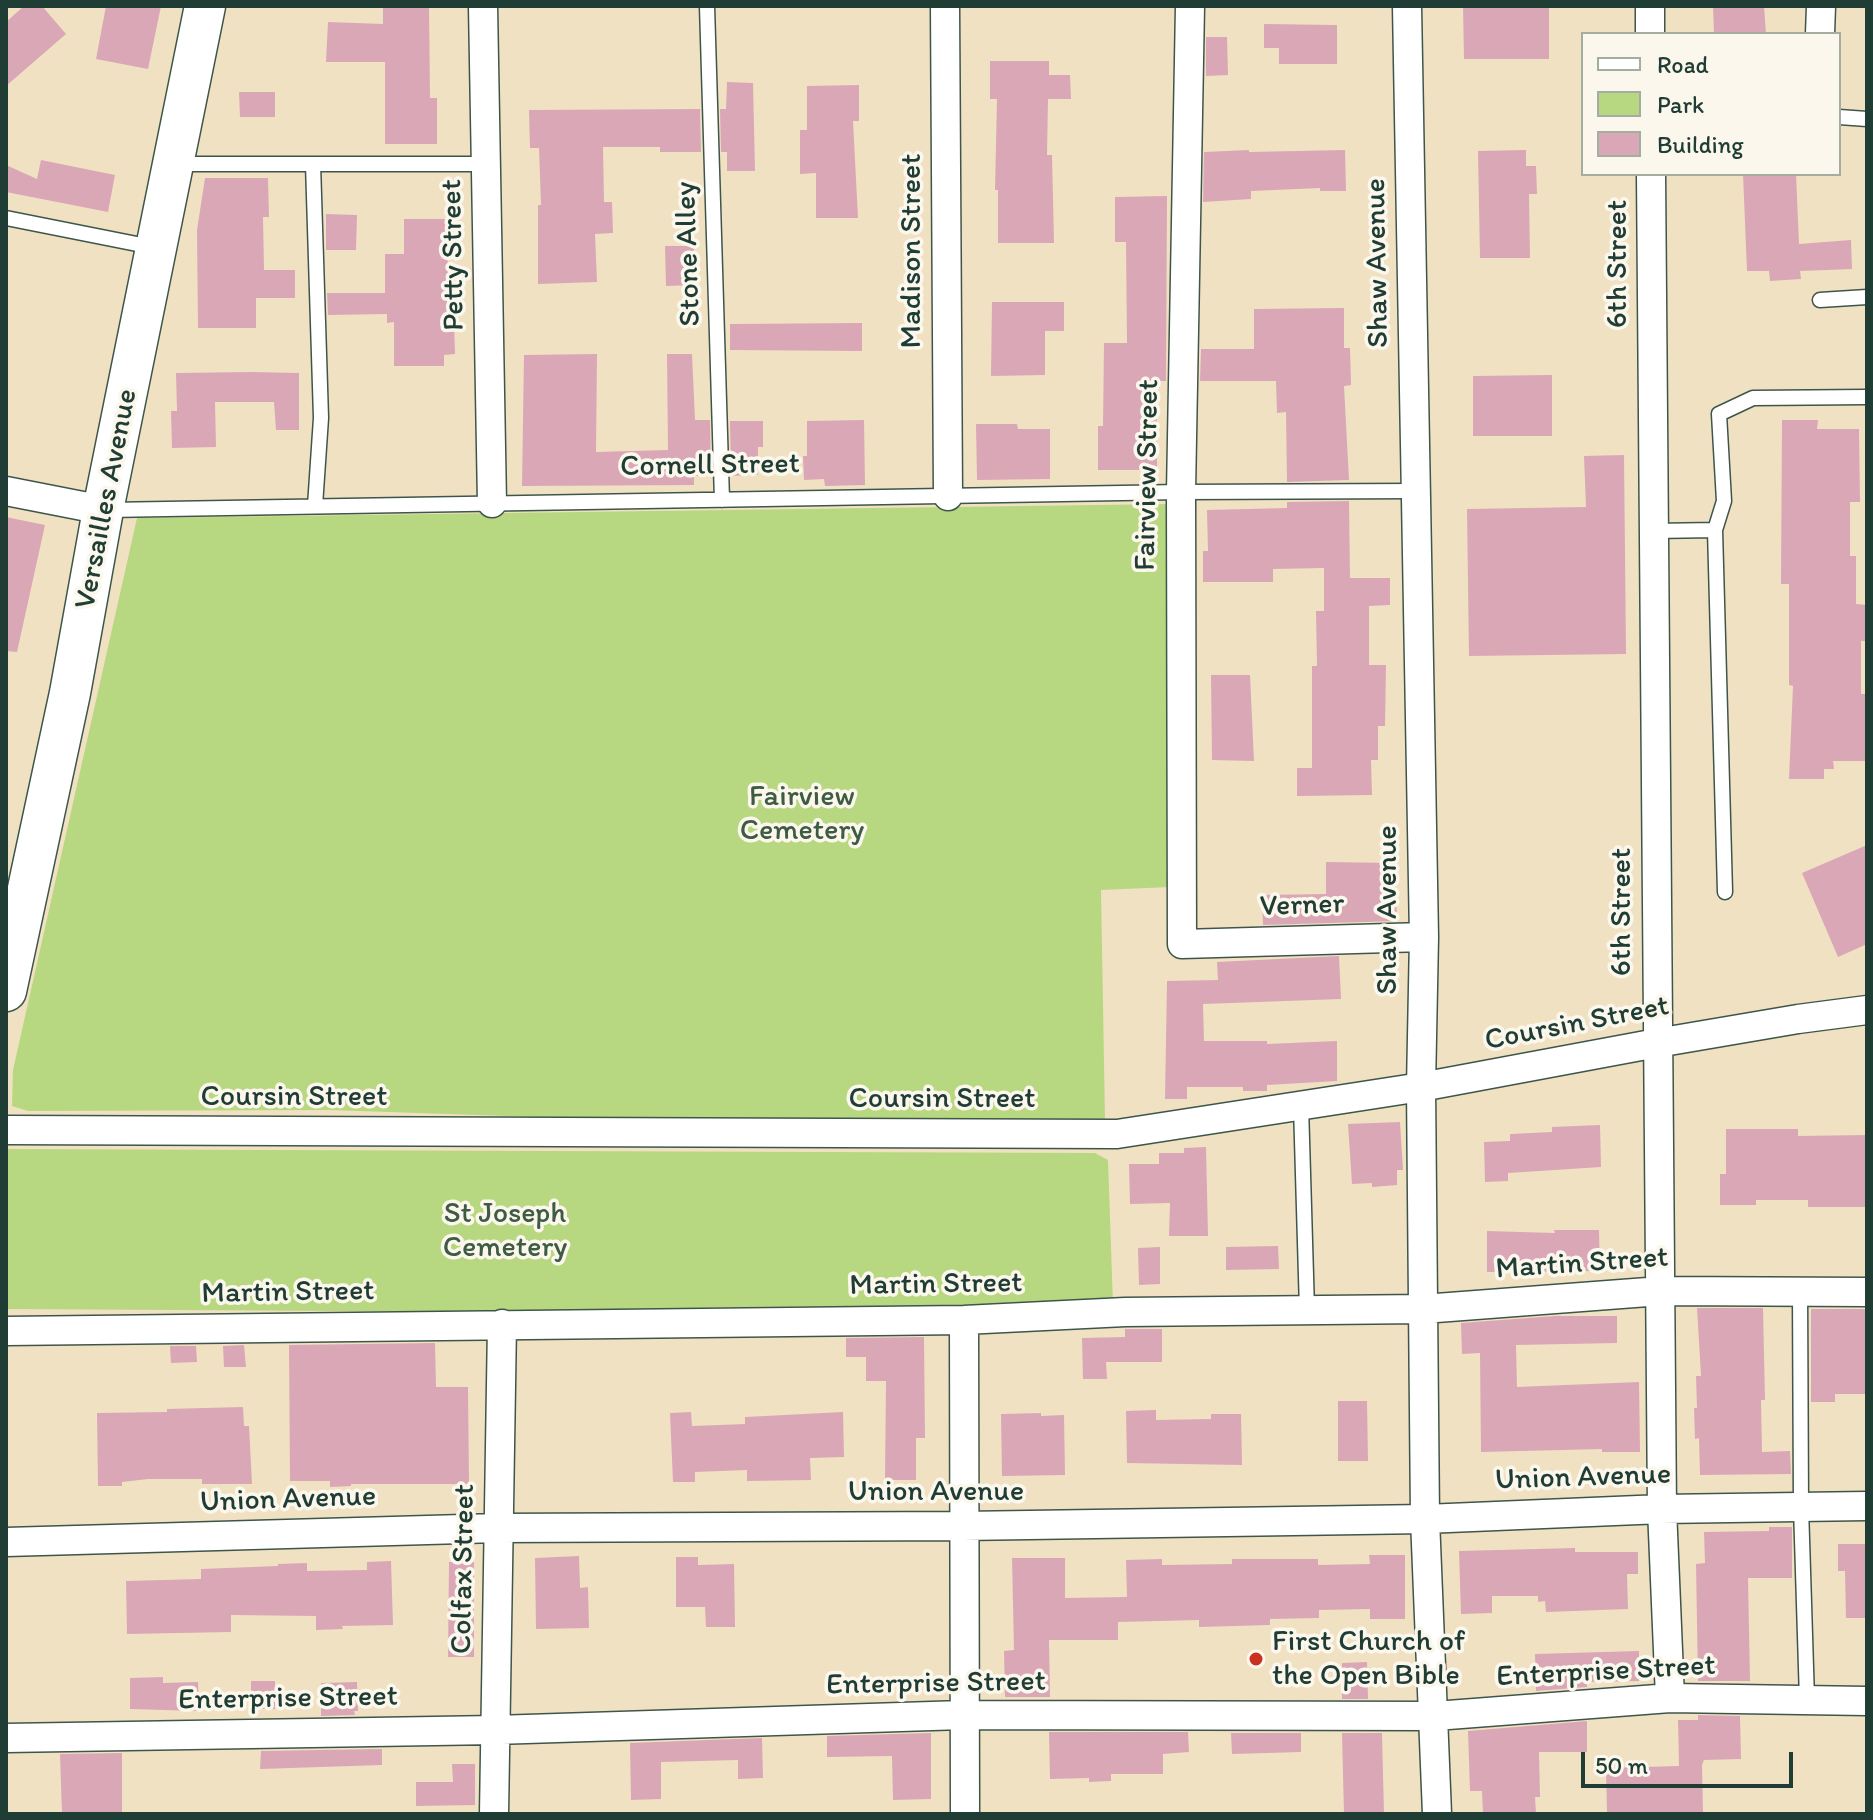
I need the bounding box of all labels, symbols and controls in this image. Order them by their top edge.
legend [1581,32,1841,176]
text: Road [1657,50,1709,79]
text: Park [1657,90,1704,119]
text: Building [1657,130,1744,159]
street label: Madison Street [894,153,930,349]
street label: Shaw Avenue [1359,178,1397,348]
street label: Petty Street [435,179,473,331]
street label: Stone Alley [668,181,710,327]
street label: 6th Street [1600,200,1636,328]
street label: Fairview Street [1128,379,1168,571]
street label: Versailles Avenue [68,386,146,612]
street label: Cornell Street [620,446,800,486]
park label: Fairview Cemetery [740,779,864,850]
street label: Shaw Avenue [1370,825,1406,995]
street label: 6th Street [1604,848,1640,976]
street label: Verner [1259,887,1345,925]
street label: Coursin Street [1482,988,1672,1060]
street label: Coursin Street [201,1079,387,1115]
street label: Coursin Street [849,1081,1035,1117]
park label: St Joseph Cemetery [443,1196,567,1266]
street label: Martin Street [1494,1240,1670,1288]
street label: Martin Street [849,1265,1023,1305]
street label: Martin Street [201,1273,375,1313]
street label: Union Avenue [1494,1457,1672,1499]
street label: Union Avenue [848,1474,1024,1510]
street label: Union Avenue [199,1479,377,1521]
street label: Colfax Street [445,1484,483,1654]
place label: First Church of the Open Bible [1272,1624,1465,1694]
street label: Enterprise Street [1495,1648,1717,1696]
marker: First Church of the Open Bible [1247,1650,1265,1668]
street label: Enterprise Street [826,1664,1046,1704]
street label: Enterprise Street [178,1679,398,1719]
scale bar [1585,1736,1797,1786]
text: 50 m [1595,1751,1648,1780]

